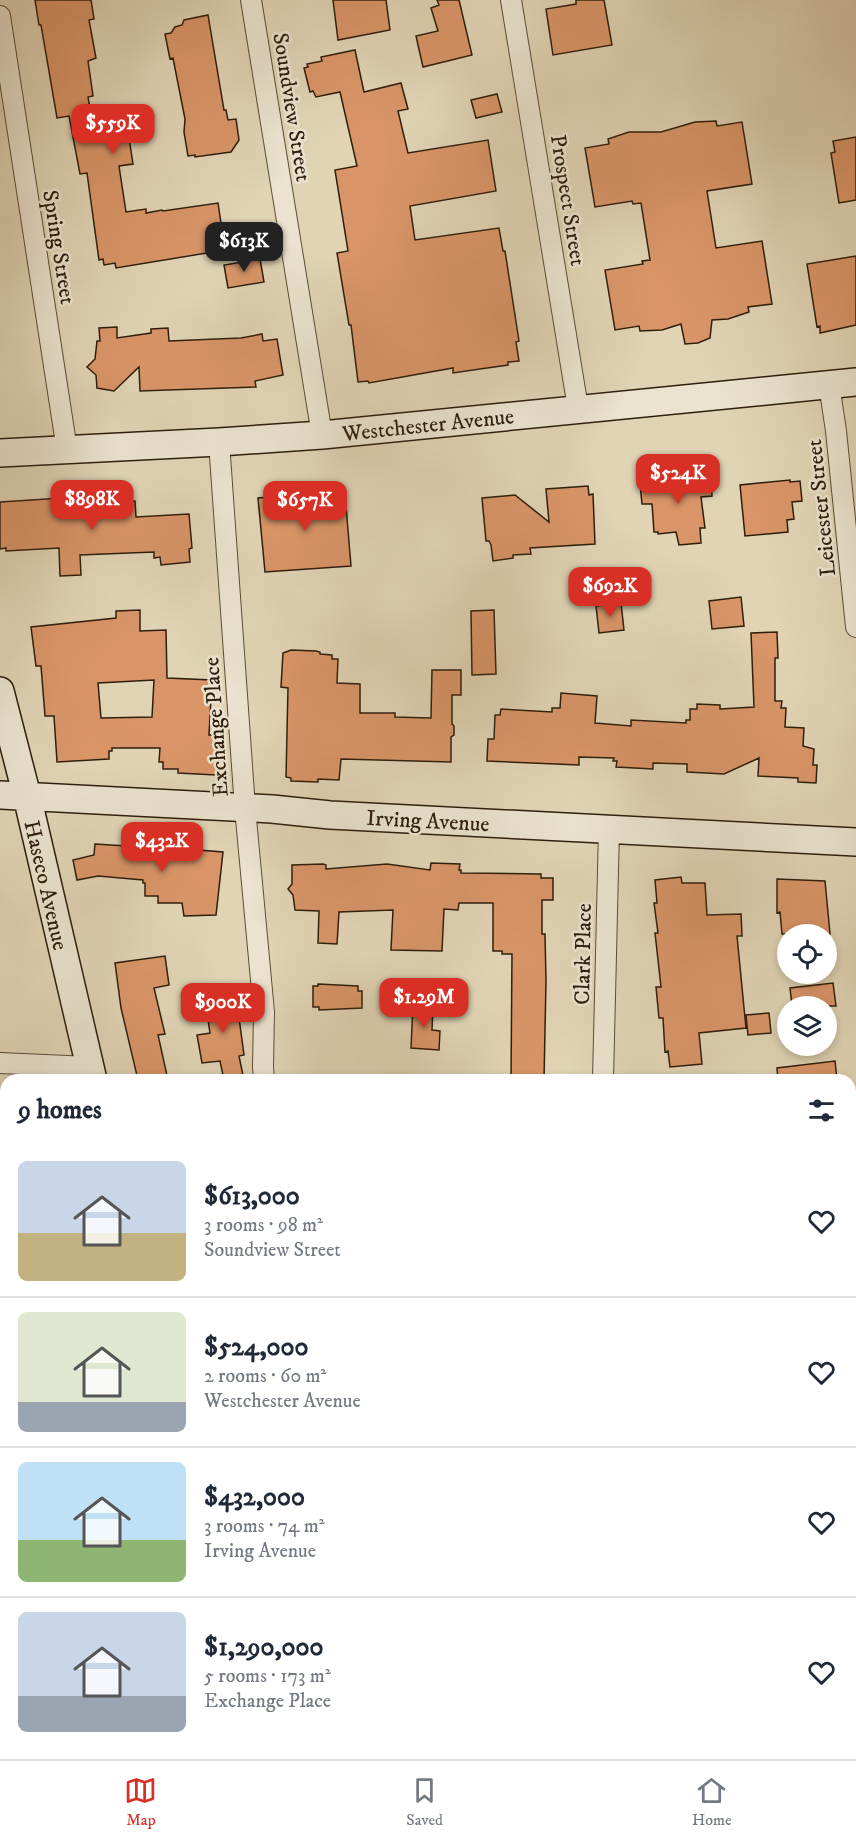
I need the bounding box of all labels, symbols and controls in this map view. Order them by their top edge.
street label: Soundview Street [266,31,317,184]
pin: $559K [71,104,155,155]
text: $559K [86,111,140,136]
street label: Prospect Street [544,133,591,268]
street label: Spring Street [36,188,81,306]
pin: $613K [202,222,286,273]
text: $613K [219,229,269,254]
street label: Westchester Avenue [340,403,515,448]
street label: Leicester Street [801,438,842,578]
pin: $524K [636,454,720,505]
text: $524K [650,461,706,486]
pin: $898K [50,480,134,531]
pin: $657K [263,481,347,532]
text: $898K [65,487,119,512]
text: $657K [277,488,333,513]
pin: $692K [568,567,652,618]
text: $692K [582,574,638,599]
street label: Exchange Place [198,656,235,798]
street label: Irving Avenue [366,805,490,838]
street label: Haseco Avenue [17,818,74,953]
pin: $432K [120,822,204,873]
text: $432K [135,829,189,854]
street label: Clark Place [569,903,598,1005]
map controls [777,924,837,1056]
button: locate [777,924,837,984]
pin: $1.29M [375,978,473,1029]
pin: $900K [181,983,265,1034]
text: $1.29M [393,985,455,1010]
text: $900K [195,990,251,1015]
button: layers [777,996,837,1056]
text: 9 homes [18,1094,102,1127]
icon: filters [805,1094,838,1127]
text: $613,000 [204,1180,300,1213]
icon: home [66,1185,138,1257]
icon: heart [805,1205,838,1238]
text: 3 rooms · 98 m² [204,1213,323,1238]
text: Soundview Street [204,1238,341,1263]
text: $524,000 [204,1331,308,1364]
icon: home [66,1336,138,1408]
icon: heart [805,1356,838,1389]
text: 2 rooms · 60 m² [204,1364,326,1389]
text: Westchester Avenue [204,1389,361,1414]
text: $432,000 [204,1481,305,1514]
icon: home [66,1486,138,1558]
icon: heart [805,1506,838,1539]
text: 3 rooms · 74 m² [204,1514,325,1539]
text: Irving Avenue [204,1539,316,1564]
text: $1,290,000 [204,1631,323,1664]
icon: home [66,1636,138,1708]
icon: heart [805,1656,838,1689]
text: 5 rooms · 173 m² [204,1664,331,1689]
text: Exchange Place [204,1689,331,1714]
tab: Map [124,1774,157,1830]
tab: Saved [406,1774,443,1830]
tab: Home [692,1774,732,1830]

